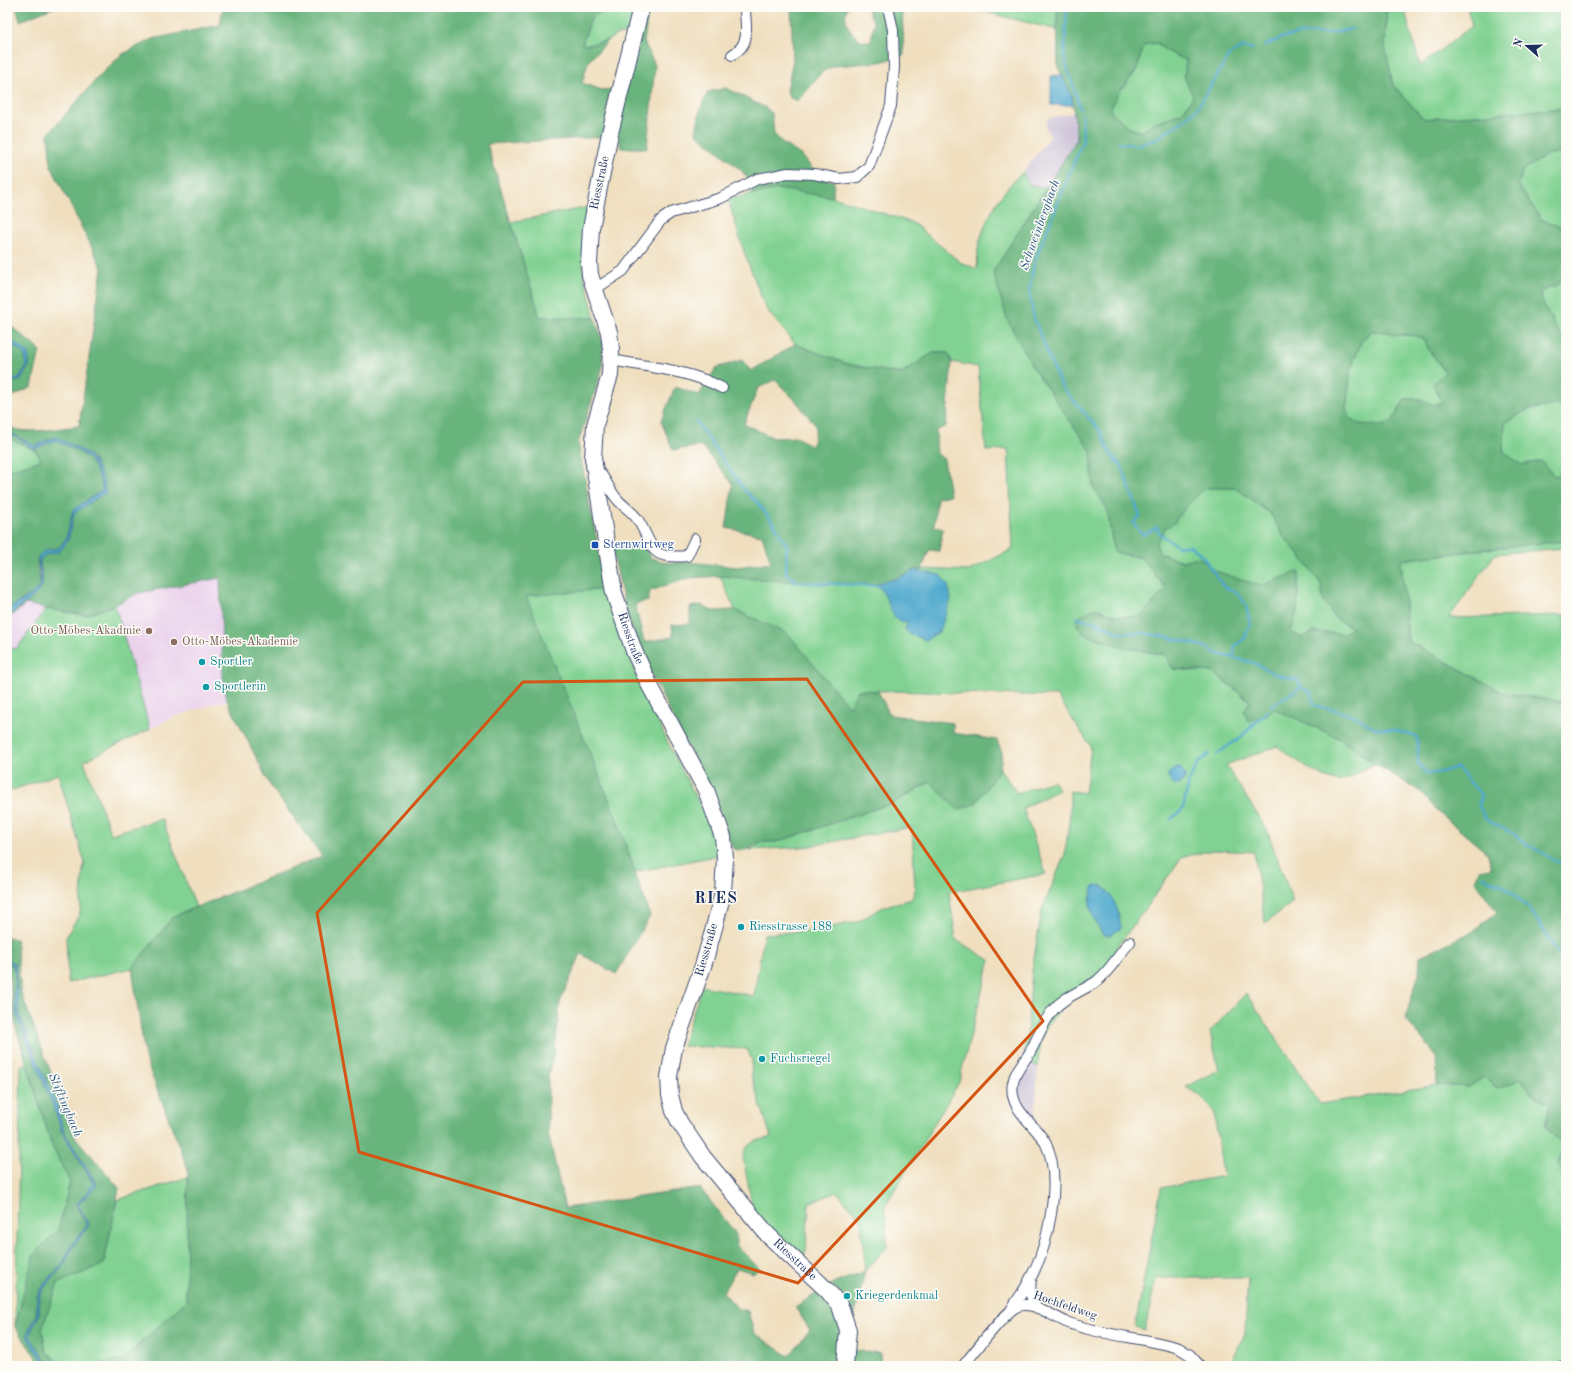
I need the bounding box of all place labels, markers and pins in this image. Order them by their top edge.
place label: Sternwirtweg [603,539,674,551]
marker: Sternwirtweg [590,540,600,550]
place label: Otto-Möbes-Akadmie [31,625,141,637]
marker: Otto-Möbes-Akadmie [144,626,154,636]
place label: Otto-Möbes-Akademie [182,636,298,648]
marker: Otto-Möbes-Akademie [169,637,179,647]
place label: Sportler [210,656,252,668]
marker: Sportler [197,657,207,667]
place label: Sportlerin [214,681,267,693]
marker: Sportlerin [201,682,211,692]
place label: Riesstrasse 188 [749,921,832,933]
marker: Riesstrasse 188 [736,922,746,932]
place label: Fuchsriegel [770,1053,830,1065]
marker: Fuchsriegel [757,1054,767,1064]
place label: Kriegerdenkmal [855,1290,938,1302]
marker: Kriegerdenkmal [842,1291,852,1301]

